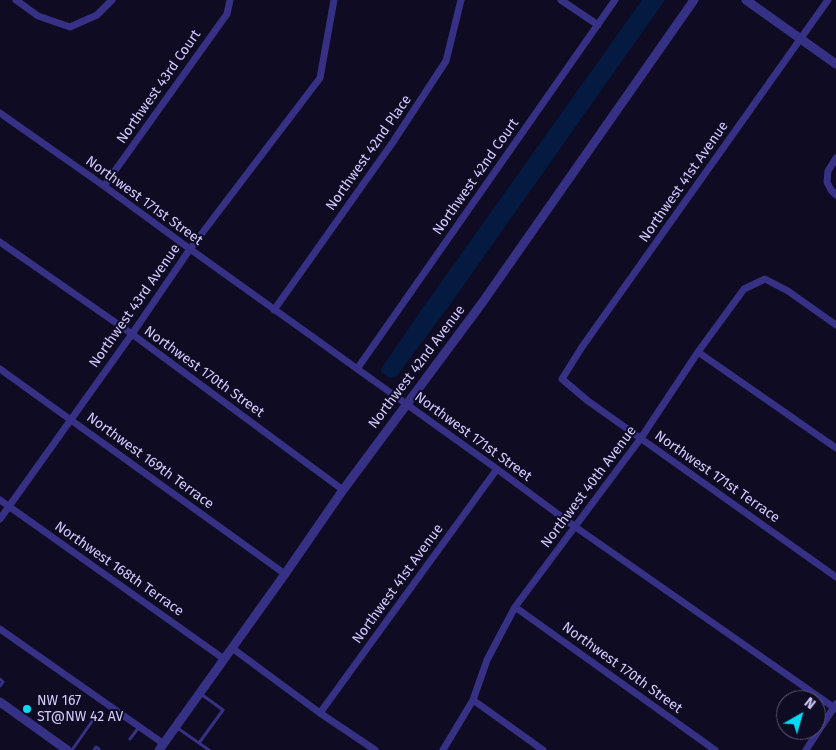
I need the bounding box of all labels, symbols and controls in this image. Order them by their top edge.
street label: Northwest 43rd Court [113,27,205,147]
street label: Northwest 42nd Place [323,92,415,214]
street label: Northwest 42nd Court [430,116,522,238]
street label: Northwest 41st Avenue [636,118,732,246]
street label: Northwest 171st Street [82,153,206,249]
street label: Northwest 43rd Avenue [86,241,184,371]
street label: Northwest 42nd Avenue [365,302,469,432]
street label: Northwest 170th Street [141,323,267,421]
street label: Northwest 171st Street [411,389,535,485]
street label: Northwest 169th Terrace [83,409,217,513]
street label: Northwest 40th Avenue [538,423,640,551]
street label: Northwest 171st Terrace [651,427,783,527]
street label: Northwest 168th Terrace [51,518,187,620]
street label: Northwest 41st Avenue [349,521,447,647]
street label: Northwest 170th Street [559,619,685,717]
north arrow [776,690,826,740]
place label: NW 167 ST@NW 42 AV [37,693,123,726]
text: N [801,694,819,713]
marker: NW 167 ST@NW 42 AV [21,703,33,715]

